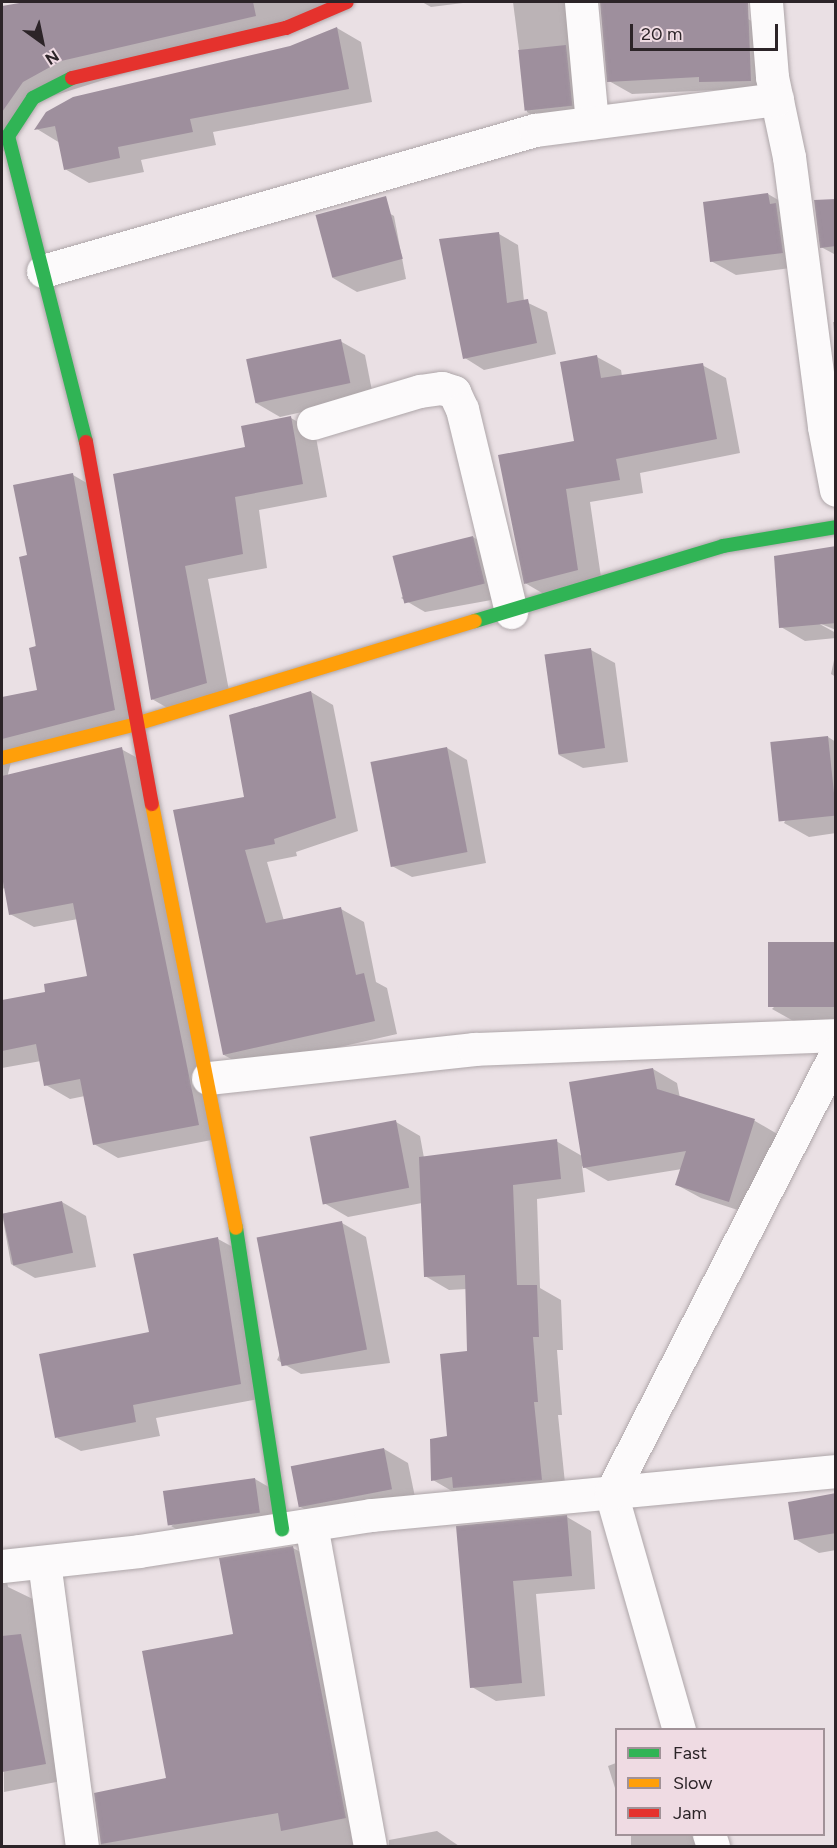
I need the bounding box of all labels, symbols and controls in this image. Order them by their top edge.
north arrow [12,12,72,72]
scale bar [633,12,782,50]
text: 20 m [641,23,682,45]
text: N [42,46,62,69]
legend [615,1728,825,1836]
text: Fast [673,1742,707,1764]
text: Slow [673,1772,712,1794]
text: Jam [673,1802,707,1824]

